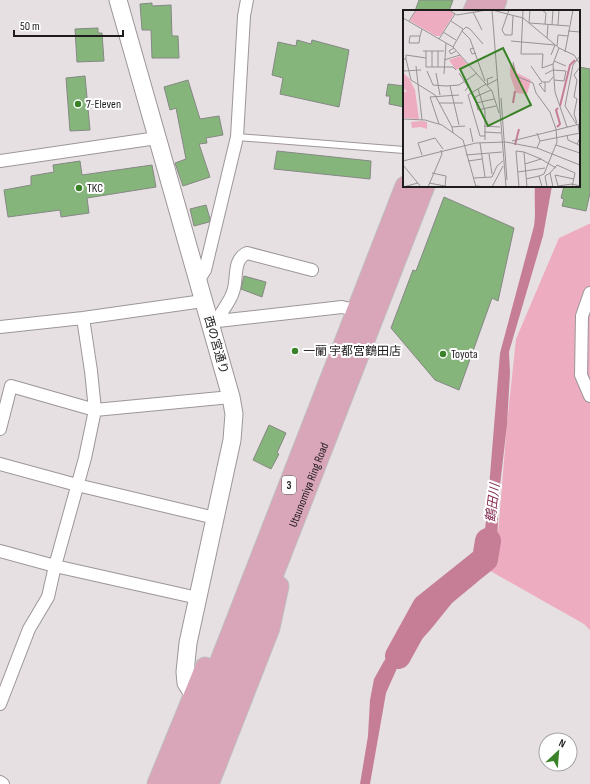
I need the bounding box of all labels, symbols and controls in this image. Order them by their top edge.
inset map [403,10,580,187]
scale bar [14,12,123,38]
text: 50 m [20,19,40,34]
place label: 7-Eleven [86,97,121,112]
marker: 7-Eleven [73,99,83,109]
place label: TKC [87,181,103,196]
marker: TKC [74,183,84,193]
street label: 西の宮通り [201,314,231,376]
place label: 一蘭 宇都宮鶴田店 [303,344,401,359]
marker: 一蘭 宇都宮鶴田店 [290,346,300,356]
place label: Toyota [451,347,478,362]
marker: Toyota [438,349,448,359]
street label: Utsunomiya Ring Road [285,440,332,529]
road number: 3 [282,476,296,494]
water label: 鶴田川 [483,481,504,523]
north arrow [538,732,578,772]
text: N [557,736,568,751]

